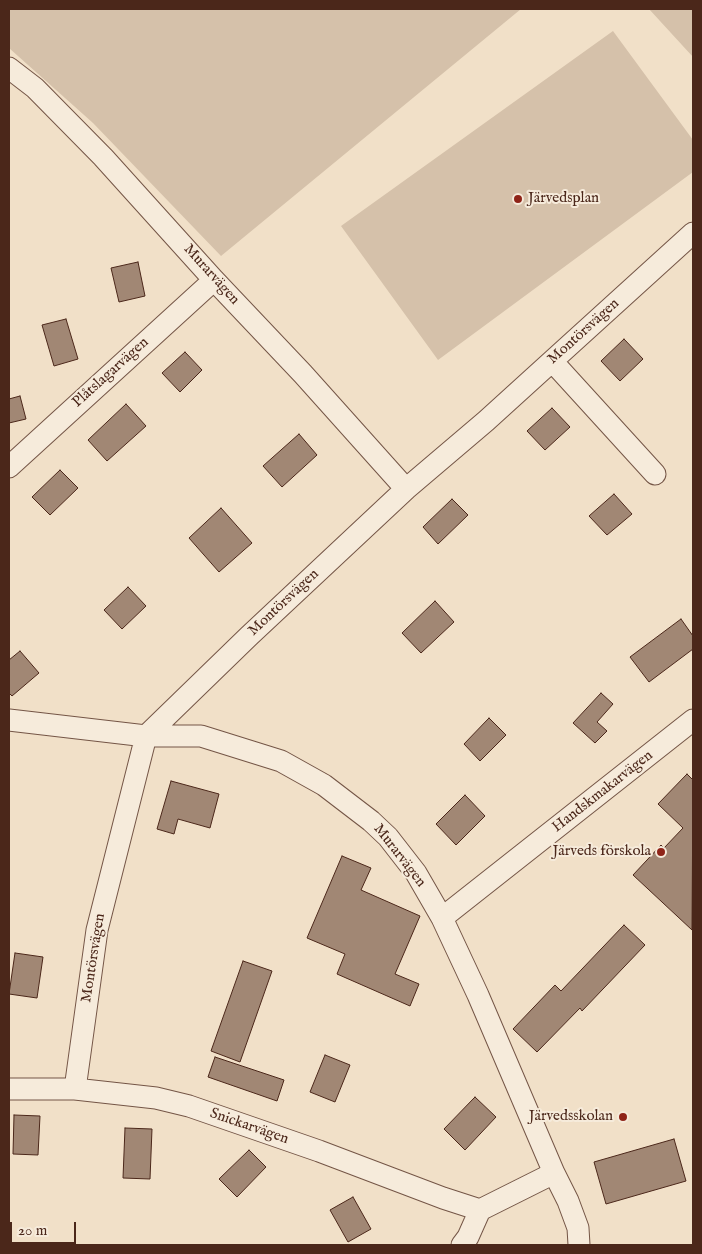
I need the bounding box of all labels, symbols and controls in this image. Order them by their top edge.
place label: Järvedsplan [528,190,599,208]
marker: Järvedsplan [512,193,524,205]
street label: Murarvägen [179,241,243,309]
street label: Montörsvägen [545,295,623,369]
street label: Plåtslagarvägen [69,334,153,412]
street label: Montörsvägen [245,566,323,640]
street label: Handskmakarvägen [549,747,657,837]
street label: Murarvägen [369,821,429,891]
place label: Järveds förskola [553,843,651,861]
marker: Järveds förskola [655,846,667,858]
street label: Montörsvägen [78,912,110,1004]
street label: Snickarvägen [207,1105,291,1149]
place label: Järvedsskolan [529,1108,613,1126]
marker: Järvedsskolan [617,1111,629,1123]
scale bar [12,1212,79,1244]
text: 20 m [18,1221,47,1240]

